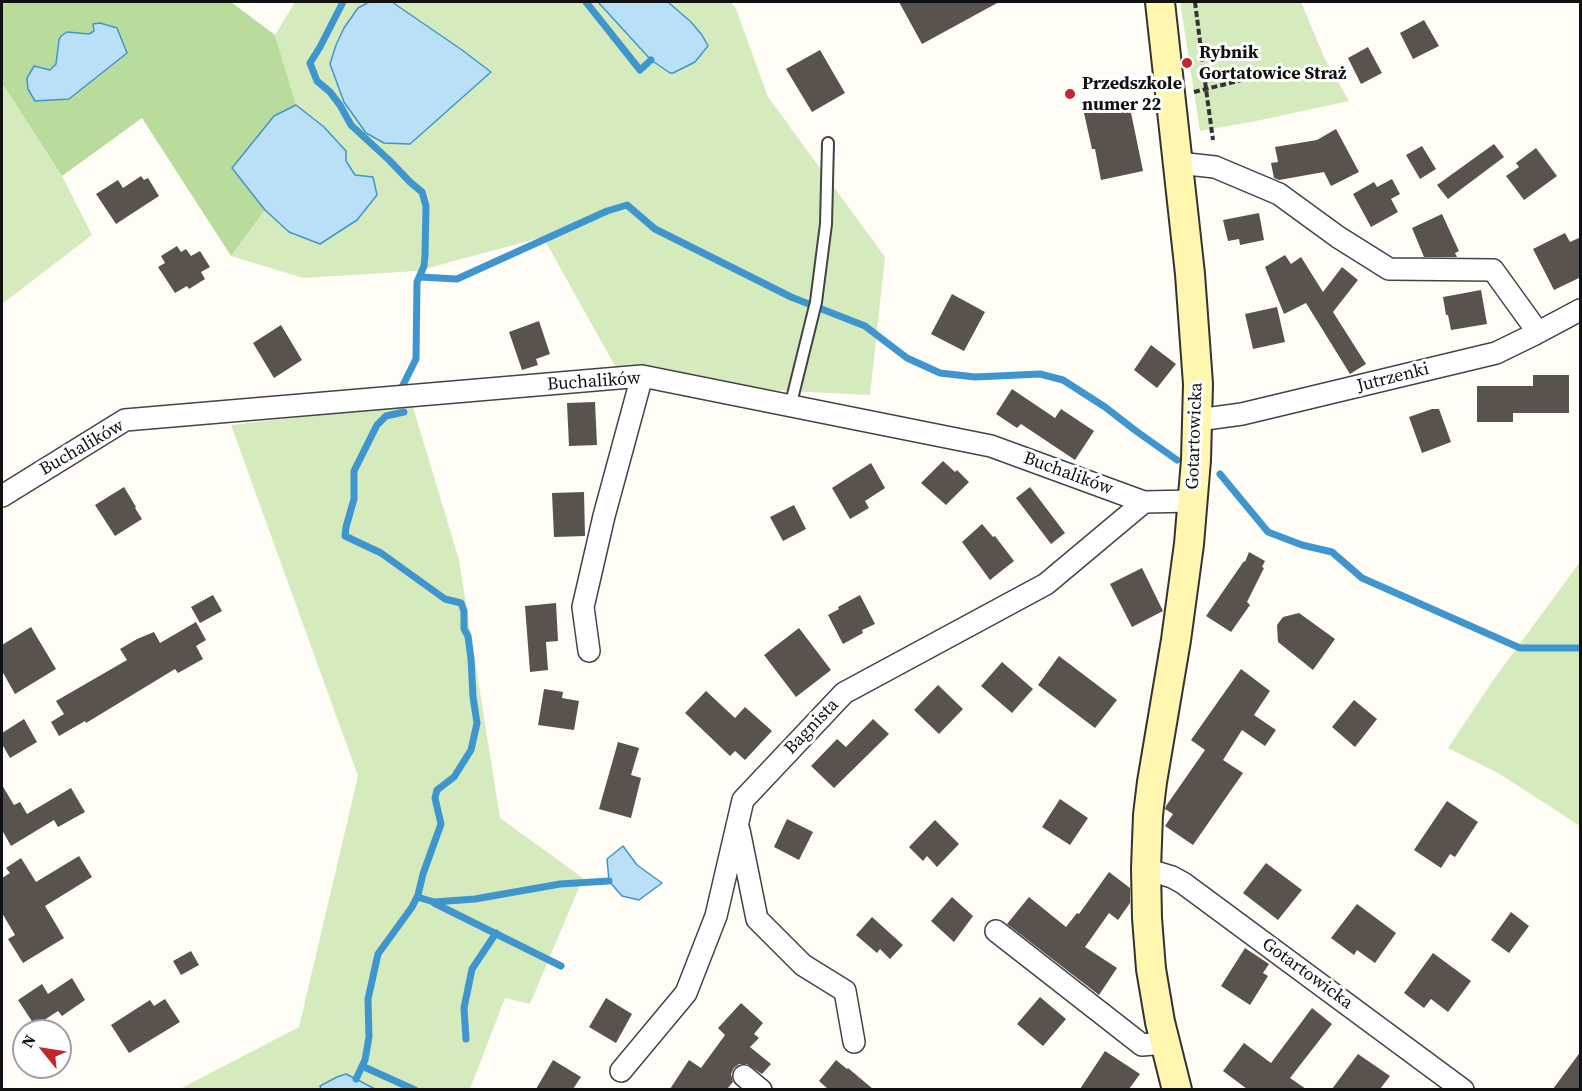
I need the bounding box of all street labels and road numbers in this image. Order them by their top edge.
street label: Jutrzenki [1355,359,1431,397]
street label: Buchalików [547,368,641,396]
street label: Gotartowicka [1182,382,1208,490]
street label: Buchalików [36,415,128,481]
street label: Buchalików [1020,448,1116,500]
street label: Bagnista [780,695,844,759]
street label: Gotartowicka [1257,934,1357,1014]

